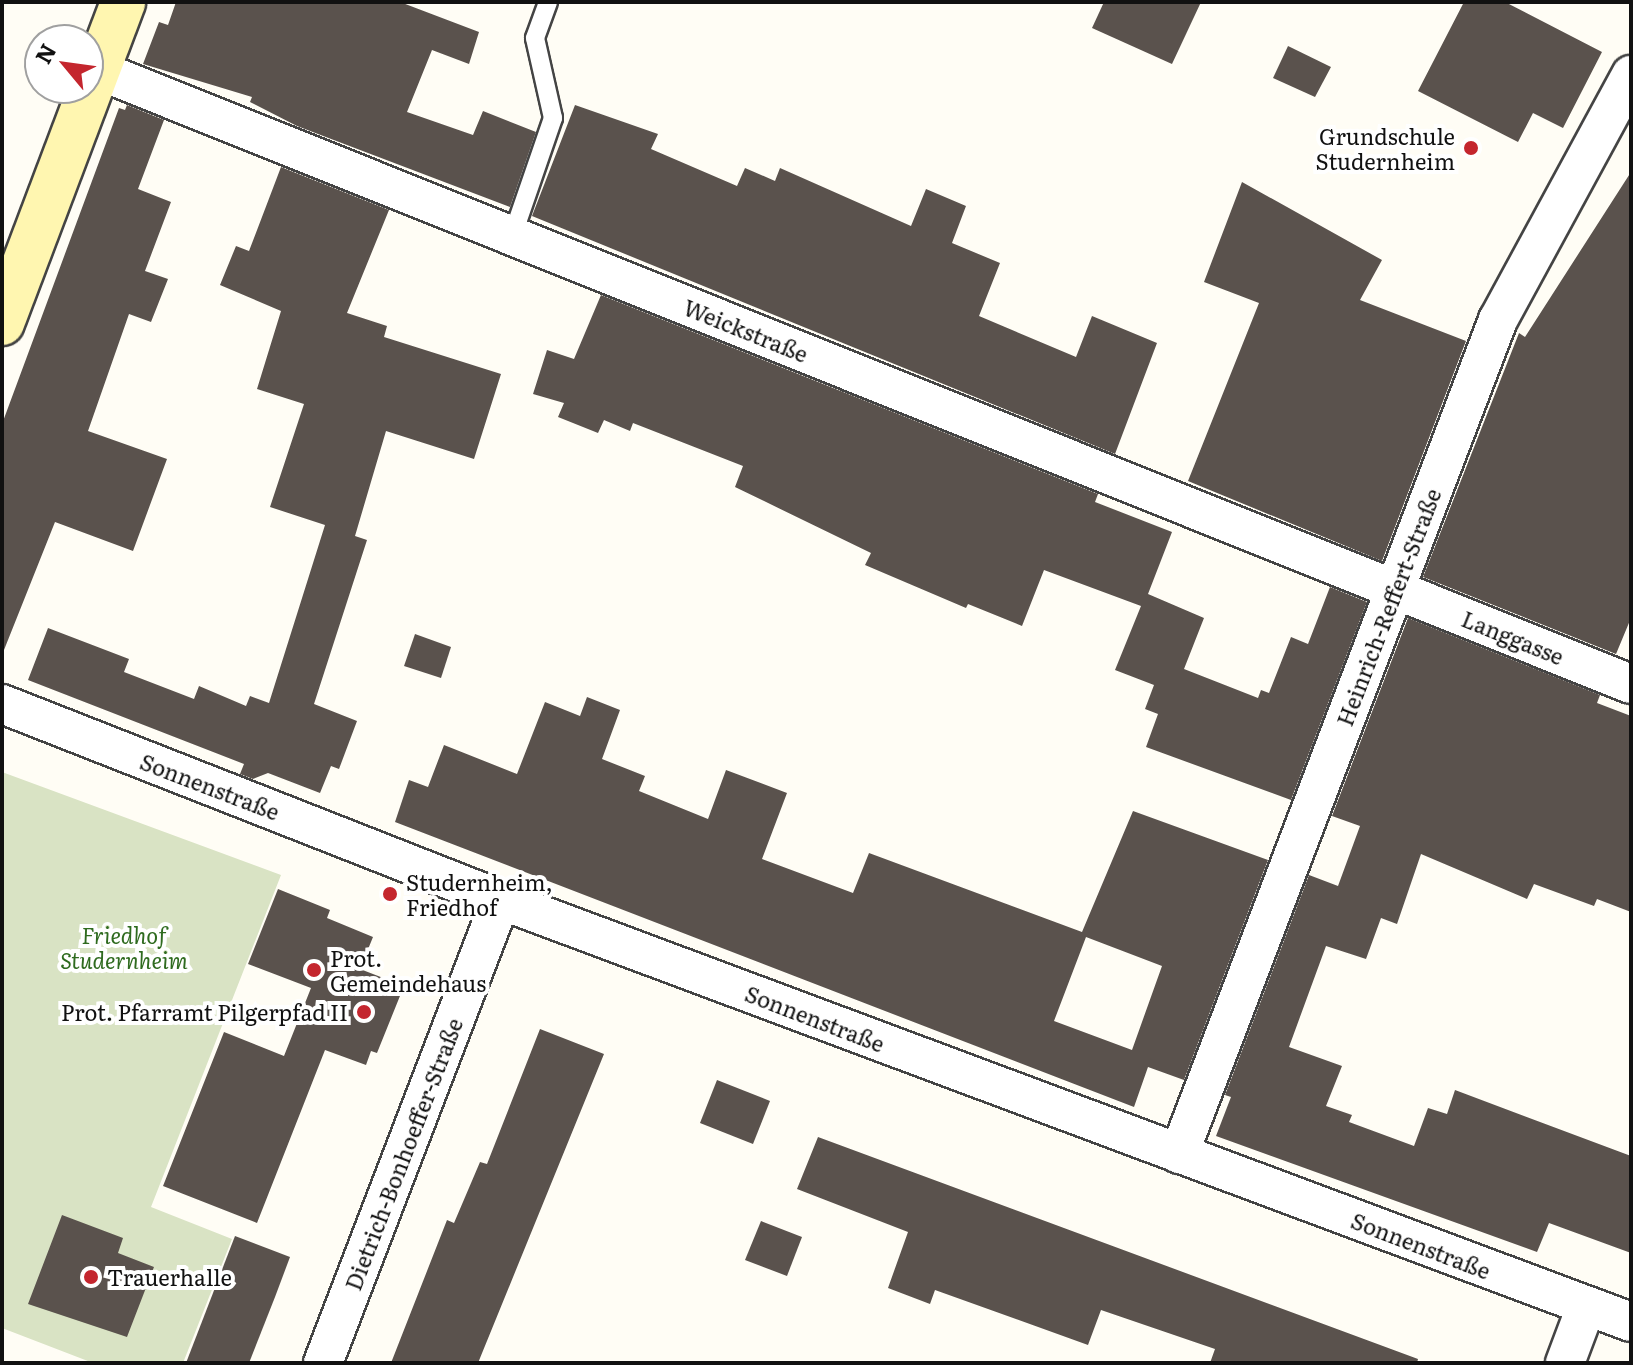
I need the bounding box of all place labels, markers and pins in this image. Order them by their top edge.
place label: Grundschule Studernheim [1316,122,1455,174]
marker: Grundschule Studernheim [1462,139,1480,157]
place label: Studernheim, Friedhof [406,868,553,920]
marker: Studernheim, Friedhof [381,885,399,903]
place label: Prot. Gemeindehaus [330,944,486,996]
marker: Prot. Gemeindehaus [305,961,323,979]
place label: Prot. Pfarramt Pilgerpfad II [61,999,348,1025]
marker: Prot. Pfarramt Pilgerpfad II [355,1003,373,1021]
place label: Trauerhalle [107,1264,232,1290]
marker: Trauerhalle [82,1268,100,1286]

